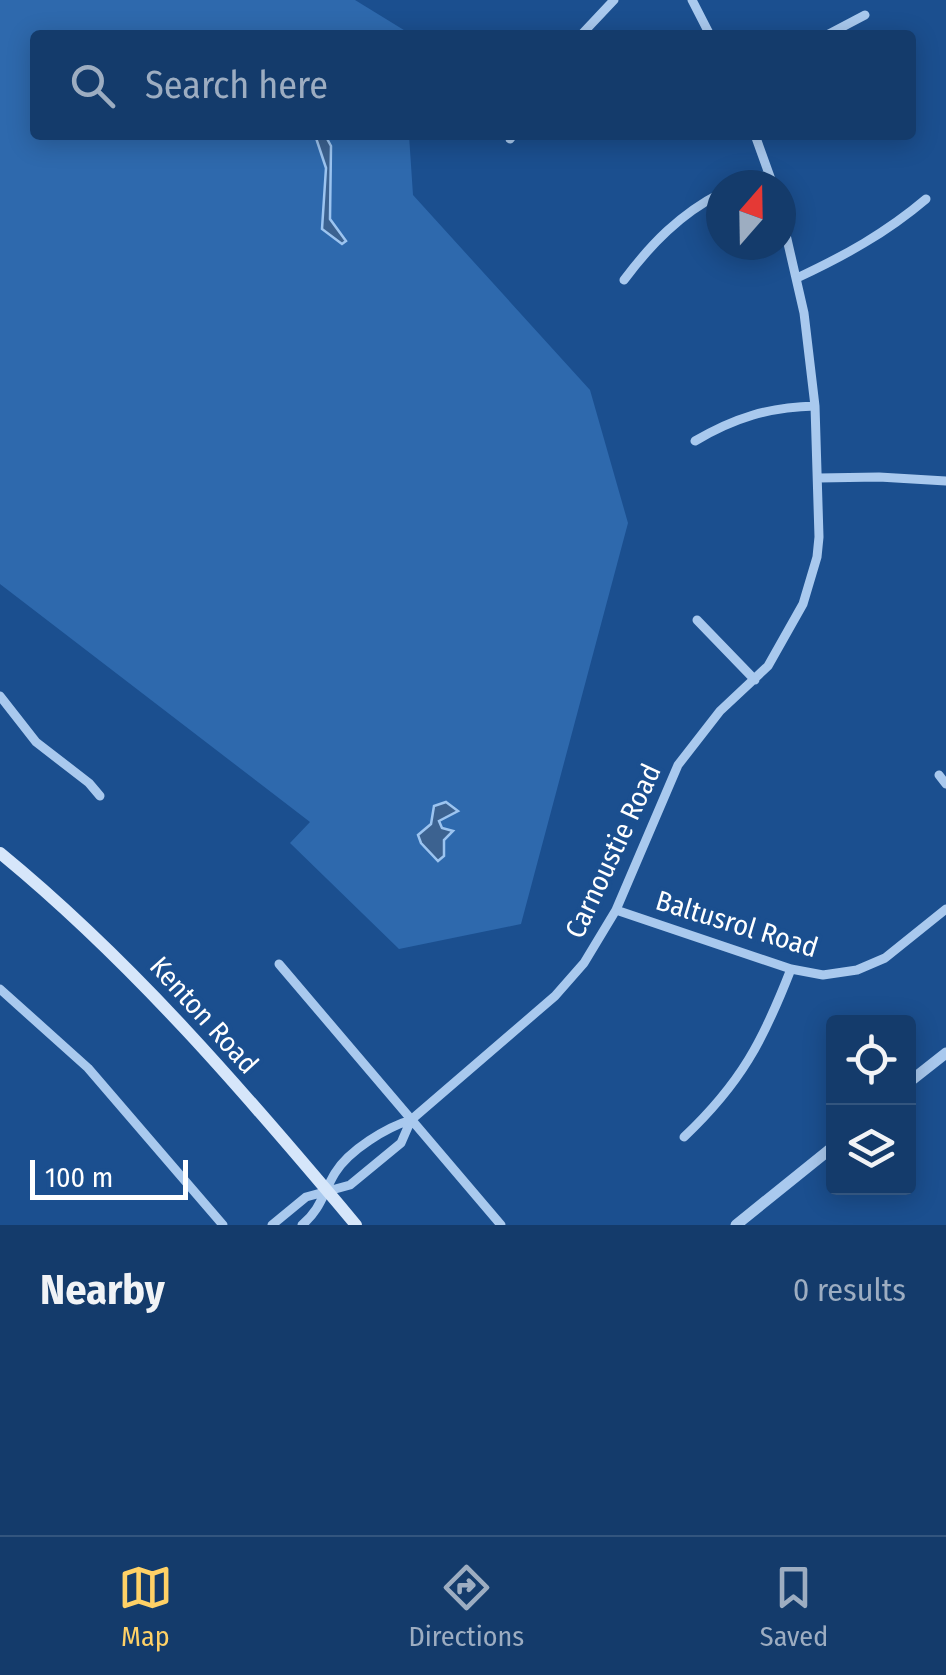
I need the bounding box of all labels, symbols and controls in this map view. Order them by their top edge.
search box [30,30,916,140]
icon: search [65,58,120,113]
text: Search here [145,62,328,108]
north arrow [706,170,796,260]
street label: Carnoustie Road [558,759,668,943]
street label: Baltusrol Road [652,884,822,964]
street label: Kenton Road [143,950,265,1080]
map controls [826,1015,916,1195]
button: locate [826,1015,916,1105]
button: layers [826,1105,916,1195]
scale bar [30,1155,188,1200]
text: 100 m [45,1161,113,1194]
text: Nearby [40,1265,165,1315]
text: 0 results [793,1271,906,1309]
tab: Map [118,1560,173,1653]
tab: Directions [408,1560,524,1653]
tab: Saved [760,1560,828,1653]

